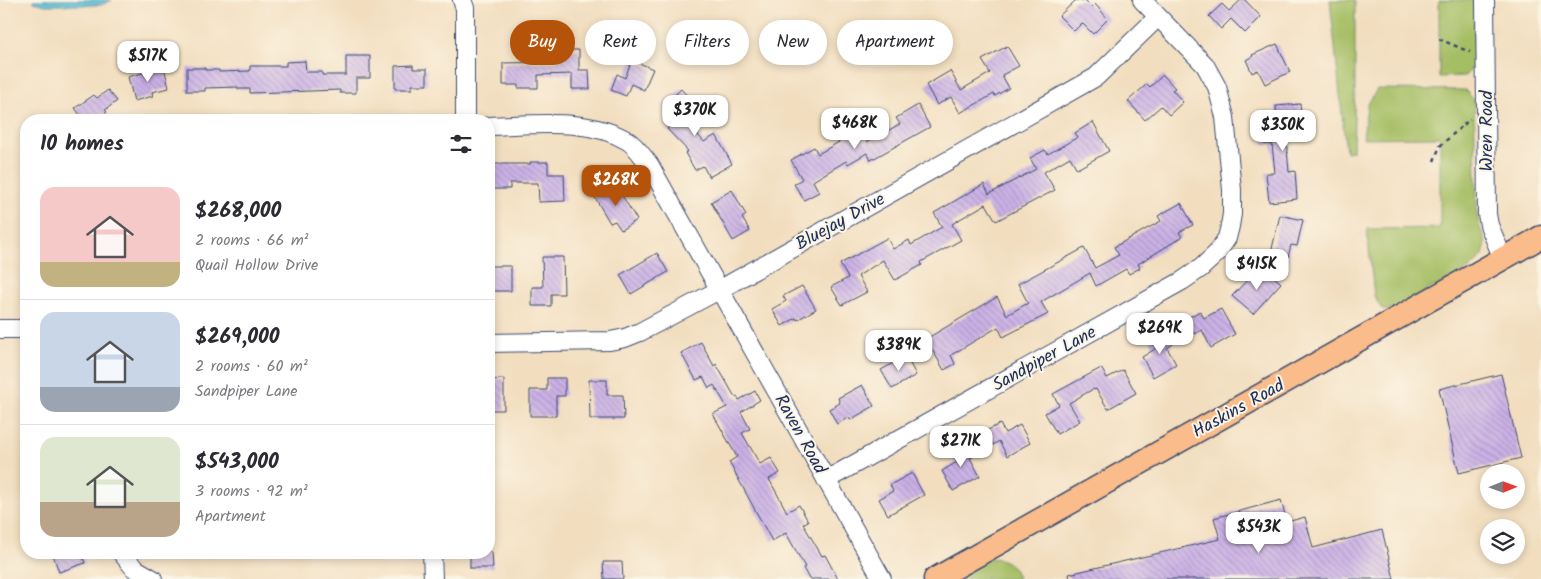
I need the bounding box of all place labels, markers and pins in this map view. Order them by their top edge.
pin: $517K [113,41,183,83]
pin: $370K [660,94,730,137]
pin: $468K [820,108,890,150]
pin: $350K [1248,110,1318,152]
pin: $268K [581,164,651,207]
pin: $415K [1222,248,1292,291]
pin: $269K [1125,312,1195,355]
pin: $389K [864,330,934,372]
pin: $271K [926,426,996,468]
pin: $543K [1224,512,1294,554]

